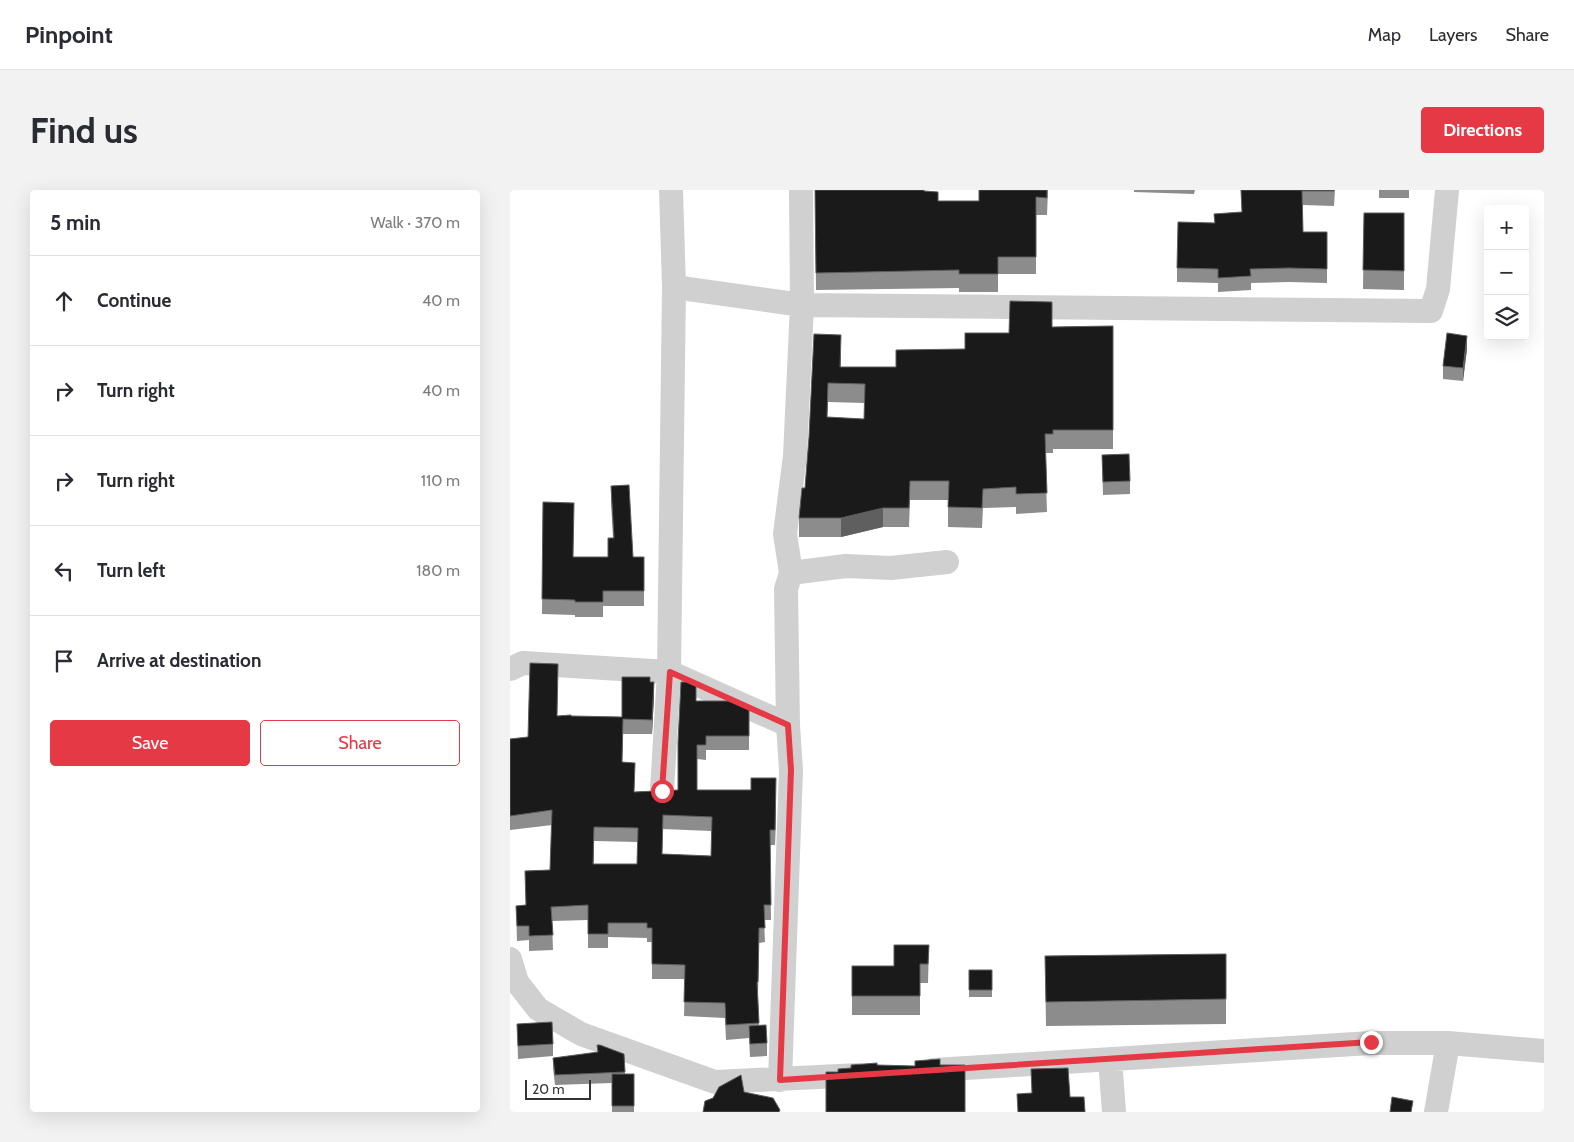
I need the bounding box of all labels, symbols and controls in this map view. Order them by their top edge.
text: Pinpoint [25,20,113,49]
text: Map [1368,24,1401,46]
text: Layers [1429,24,1478,46]
text: Share [1506,24,1549,46]
button: Directions [1421,107,1544,153]
text: Find us [30,109,138,152]
map controls [1484,205,1529,340]
button: + [1484,205,1529,250]
text: 5 min [50,210,101,235]
text: Walk · 370 m [371,213,460,232]
button: − [1484,250,1529,295]
icon: ahead [50,287,78,315]
text: Continue [97,289,171,312]
text: 40 m [422,291,460,310]
button: layers [1484,295,1529,340]
icon: right [50,377,78,405]
text: Turn right [97,379,175,402]
text: 40 m [422,381,460,400]
icon: right [50,467,78,495]
text: Turn right [97,469,175,492]
text: 110 m [421,471,460,490]
icon: left [50,557,78,585]
text: Turn left [97,559,165,582]
text: 180 m [416,561,460,580]
icon: arrive [50,647,78,675]
text: Arrive at destination [97,649,261,672]
button: Save [50,720,250,766]
button: Share [260,720,460,766]
route start [651,780,674,803]
route end [1360,1031,1383,1054]
scale bar [525,1077,591,1100]
text: 20 m [532,1080,565,1098]

